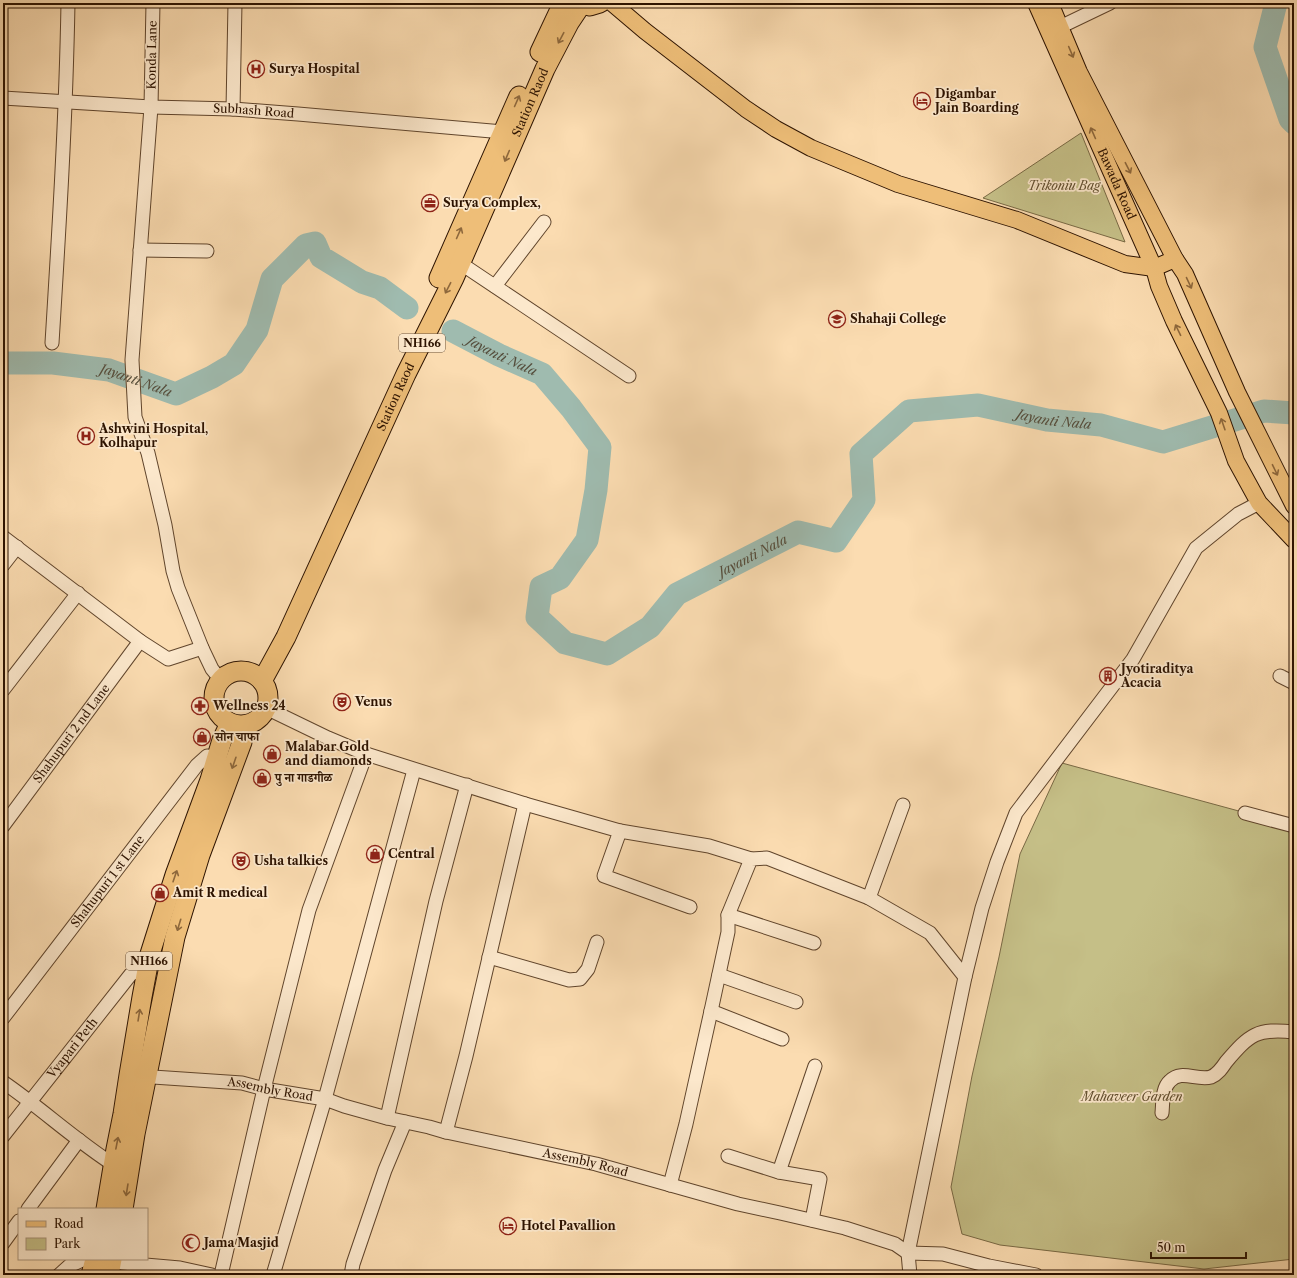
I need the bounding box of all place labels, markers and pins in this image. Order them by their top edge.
hospital icon: Surya Hospital [246,59,266,79]
place label: Surya Hospital [269,61,360,76]
place label: Digambar Jain Boarding [933,86,1020,115]
hotel icon: Digambar Jain Boarding [912,91,932,111]
office icon: Surya Complex, [420,193,440,213]
place label: Surya Complex, [443,195,541,210]
school or university icon: Shahaji College [827,309,847,329]
place label: Shahaji College [850,311,946,326]
place label: Ashwini Hospital, Kolhapur [98,421,208,450]
hospital icon: Ashwini Hospital, Kolhapur [76,426,96,446]
place label: Jyotiraditya Acacia [1119,661,1194,690]
building icon: Jyotiraditya Acacia [1098,666,1118,686]
theatre icon: Venus [332,692,352,712]
place label: Venus [354,694,392,709]
pharmacy icon: Wellness 24 [190,696,210,716]
place label: Wellness 24 [212,698,286,713]
shop icon: सोन चाफा [192,727,212,747]
place label: सोन चाफा [214,729,260,744]
place label: Malabar Gold and diamonds [285,739,372,768]
shop icon: Malabar Gold and diamonds [262,744,282,764]
shop icon: पु ना गाडगीळ [252,768,272,788]
place label: पु ना गाडगीळ [274,770,334,787]
shop icon: Central [365,844,385,864]
place label: Central [388,846,435,861]
theatre icon: Usha talkies [231,851,251,871]
place label: Usha talkies [254,853,328,868]
shop icon: Amit R medical [150,883,170,903]
place label: Amit R medical [172,885,267,900]
hotel icon: Hotel Pavallion [498,1216,518,1236]
place label: Hotel Pavallion [521,1218,617,1233]
mosque icon: Jama Masjid [181,1233,201,1253]
place label: Jama Masjid [202,1235,279,1250]

